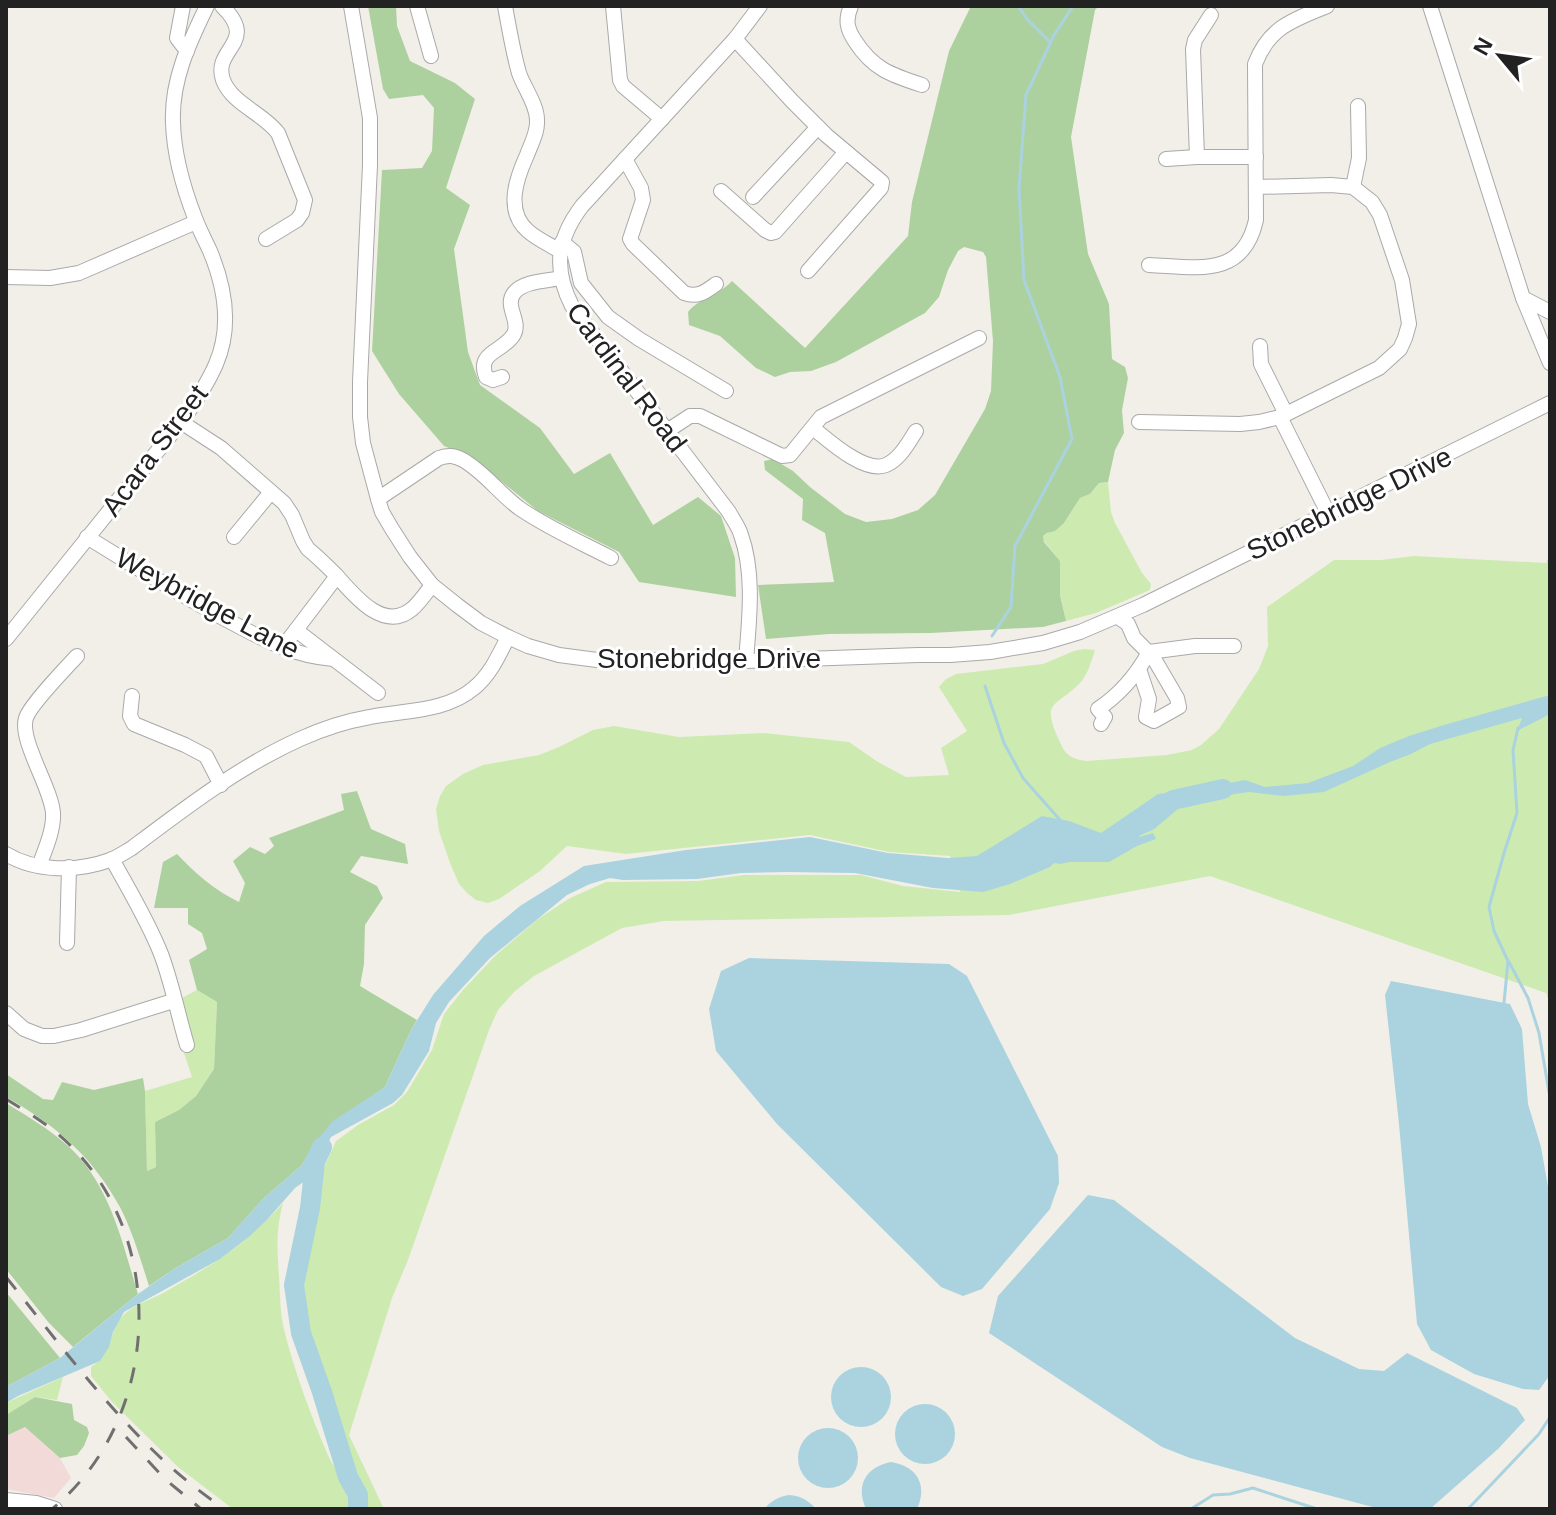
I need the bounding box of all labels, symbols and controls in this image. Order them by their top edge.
north arrow [1460,16,1540,96]
text: N [1468,34,1498,60]
street label: Cardinal Road [560,296,693,458]
street label: Acara Street [95,379,214,522]
street label: Stonebridge Drive [1242,440,1457,567]
street label: Weybridge Lane [111,542,305,665]
street label: Stonebridge Drive [597,643,821,674]

